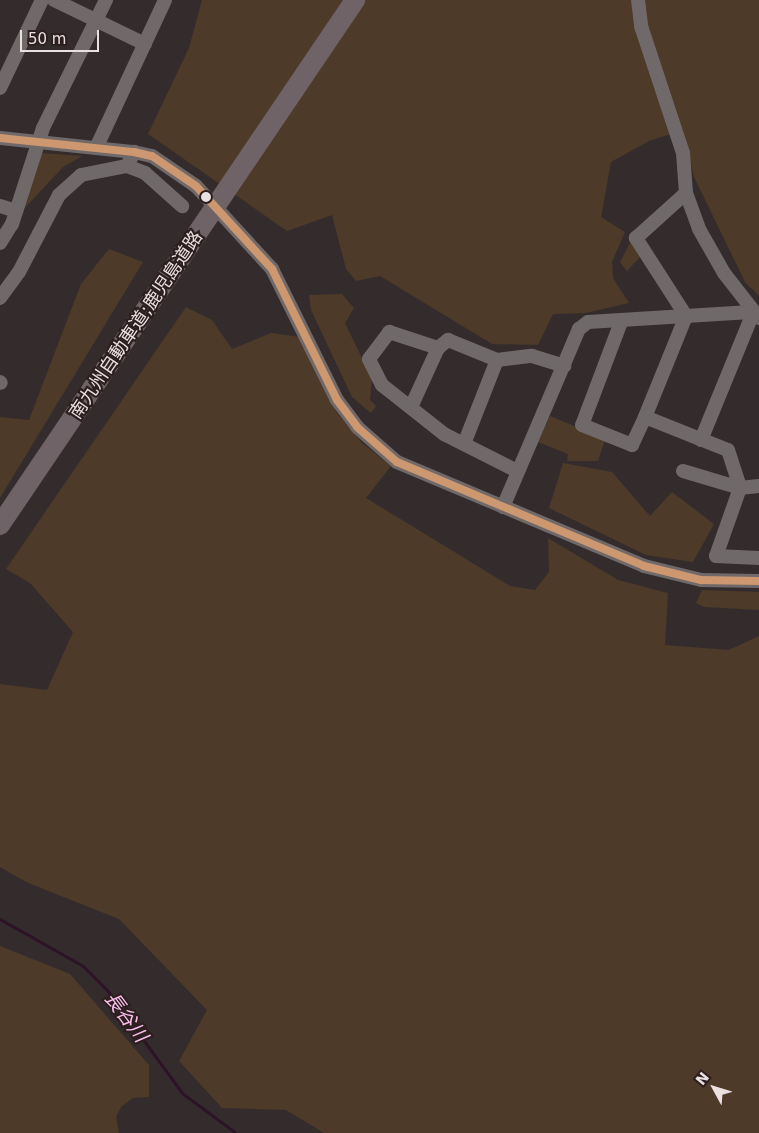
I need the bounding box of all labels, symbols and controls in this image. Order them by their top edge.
scale bar [22,20,101,52]
text: 50 m [28,30,66,48]
unlabelled marker [201,192,211,202]
street label: 南九州自動車道;鹿児島道路 [65,227,207,423]
water label: 長谷川 [100,987,152,1047]
north arrow [689,1063,739,1113]
text: N [692,1069,712,1088]

